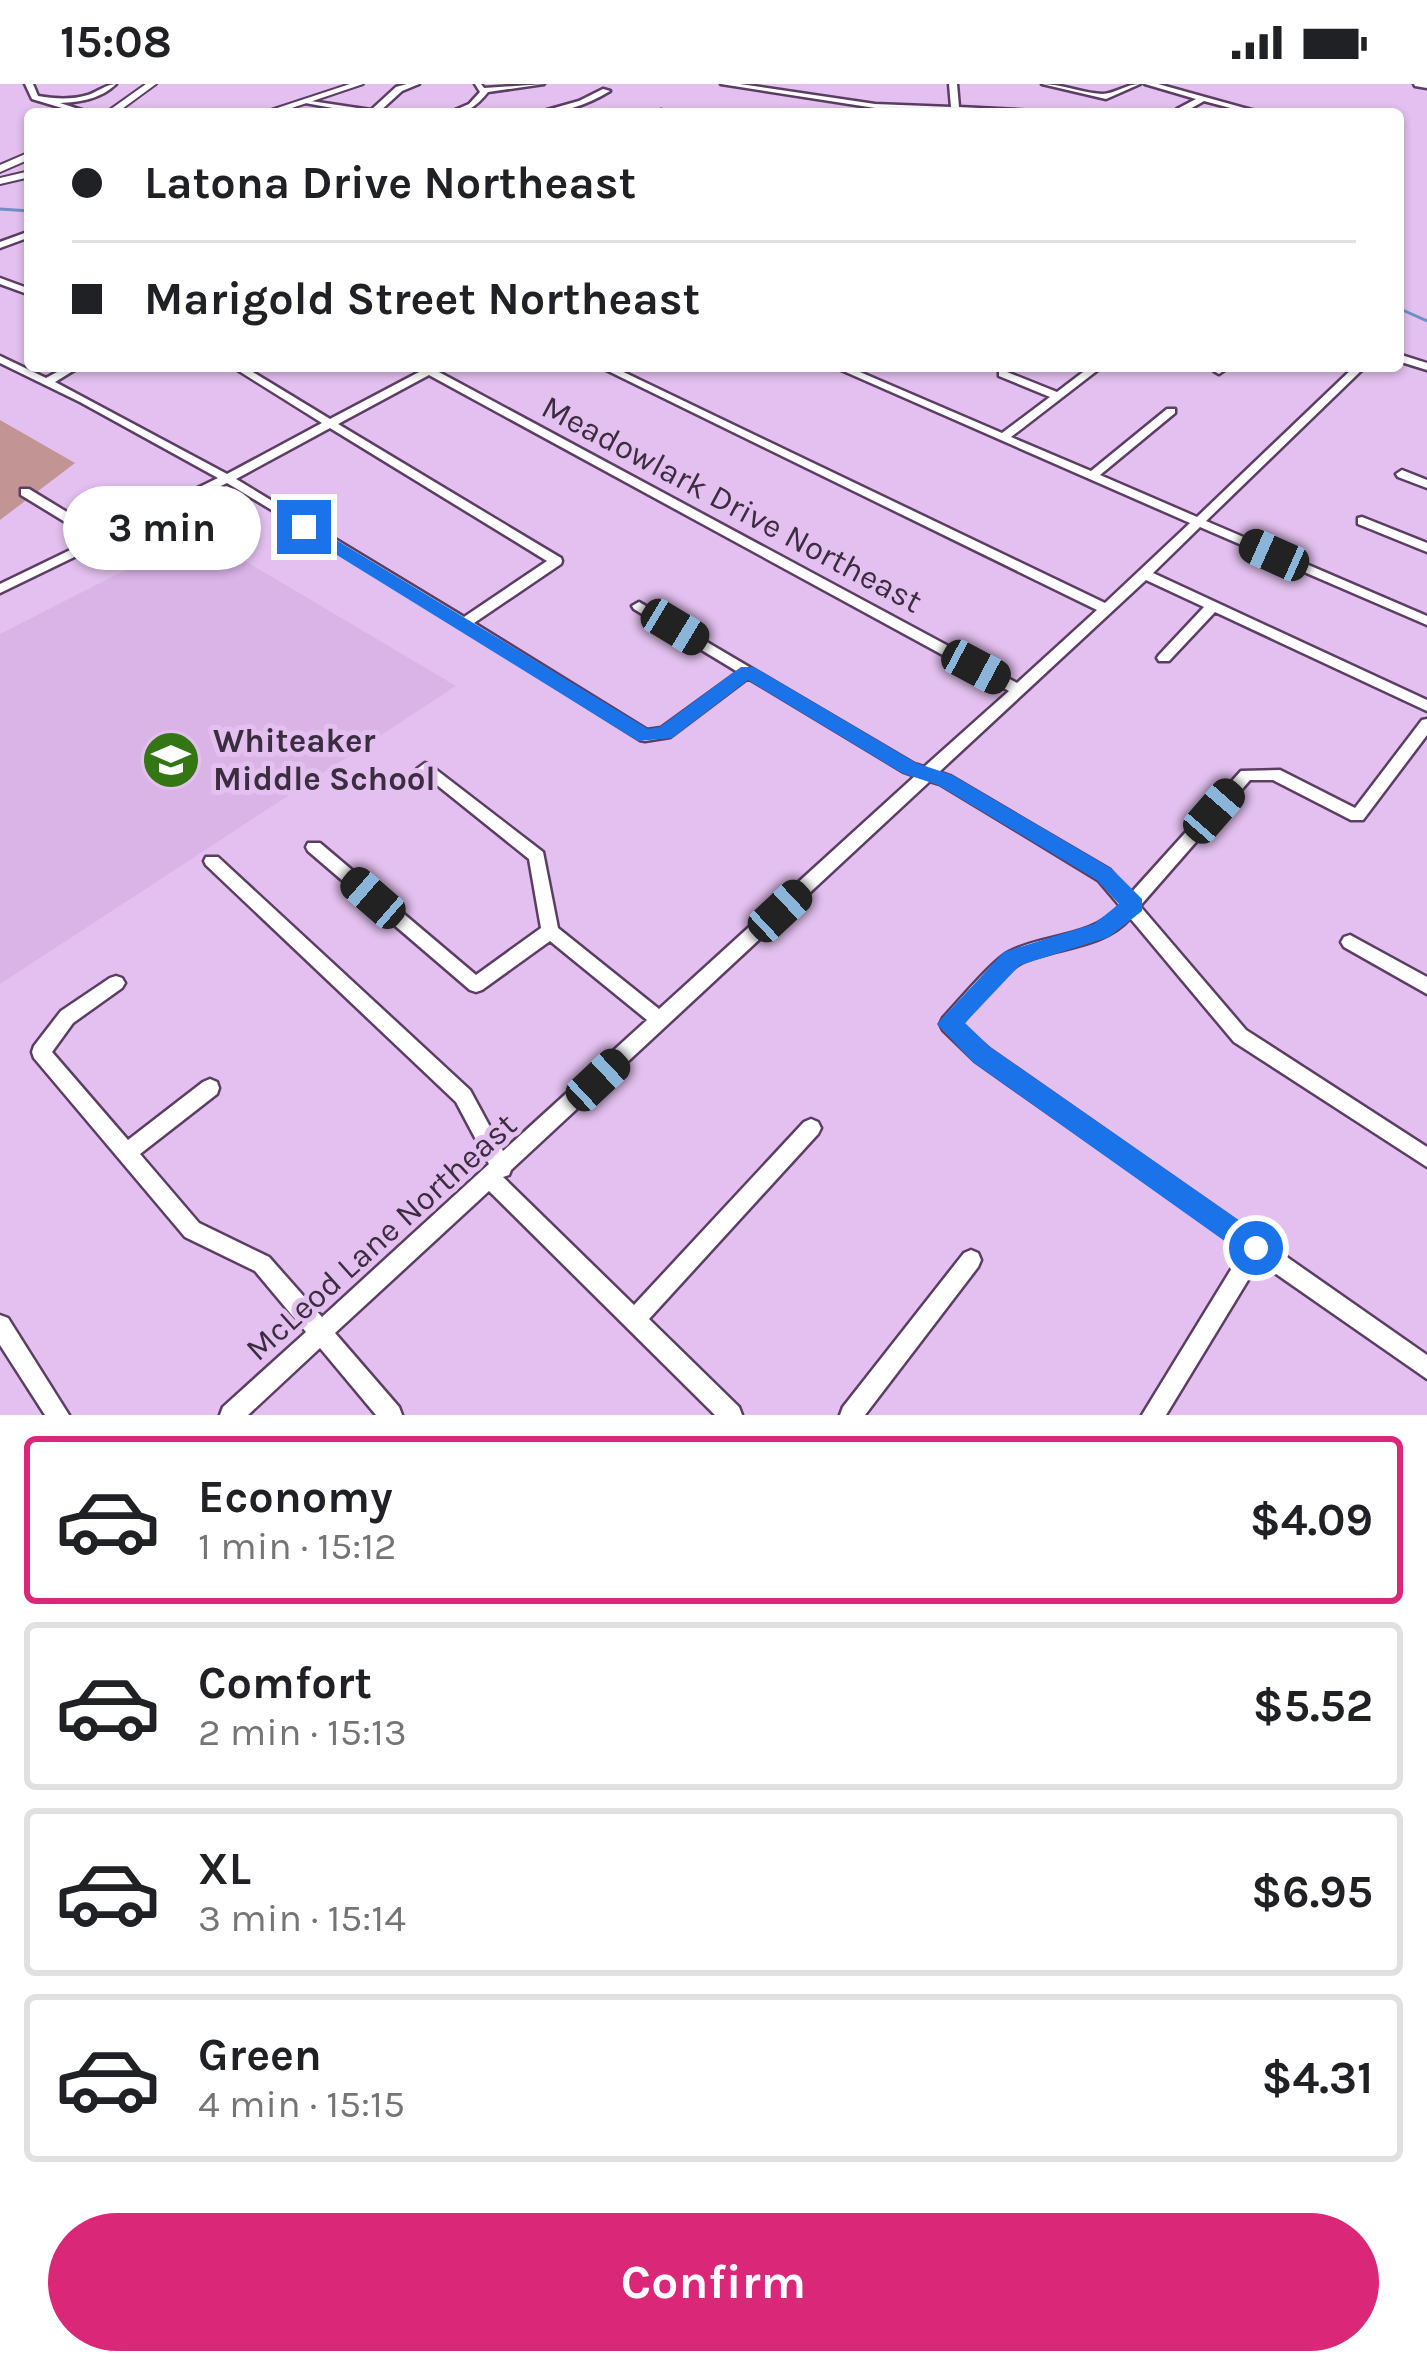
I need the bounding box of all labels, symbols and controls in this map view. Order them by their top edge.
text: 15:08 [60,16,172,68]
text: Latona Drive Northeast [144,157,636,209]
text: Marigold Street Northeast [144,273,700,325]
street label: Meadowlark Drive Northeast [535,387,929,621]
callout: 3 min [64,485,262,569]
route end [277,500,331,554]
text: 3 min [108,505,216,551]
car [1234,524,1314,586]
car [635,593,715,661]
car [936,634,1016,700]
place label: Whiteaker Middle School [213,722,436,798]
school or university icon: Whiteaker Middle School [140,729,202,791]
car [1177,772,1251,850]
car [334,861,412,935]
car [741,873,819,949]
car [559,1042,637,1118]
street label: McLeod Lane Northeast [238,1106,524,1368]
route start [1229,1221,1283,1275]
icon: car [54,1466,162,1574]
text: Economy [198,1471,393,1523]
text: $4.09 [1250,1494,1373,1546]
text: 1 min · 15:12 [198,1523,397,1569]
icon: car [54,1652,162,1760]
text: Comfort [198,1657,372,1709]
text: $5.52 [1253,1680,1373,1732]
text: 2 min · 15:13 [198,1709,407,1755]
icon: car [54,1838,162,1946]
text: XL [198,1843,251,1895]
text: $6.95 [1251,1866,1373,1918]
text: 3 min · 15:14 [198,1895,406,1941]
icon: car [54,2024,162,2132]
text: Green [198,2029,322,2081]
text: $4.31 [1262,2052,1373,2104]
text: 4 min · 15:15 [198,2081,405,2127]
button: Confirm [48,2213,1379,2351]

